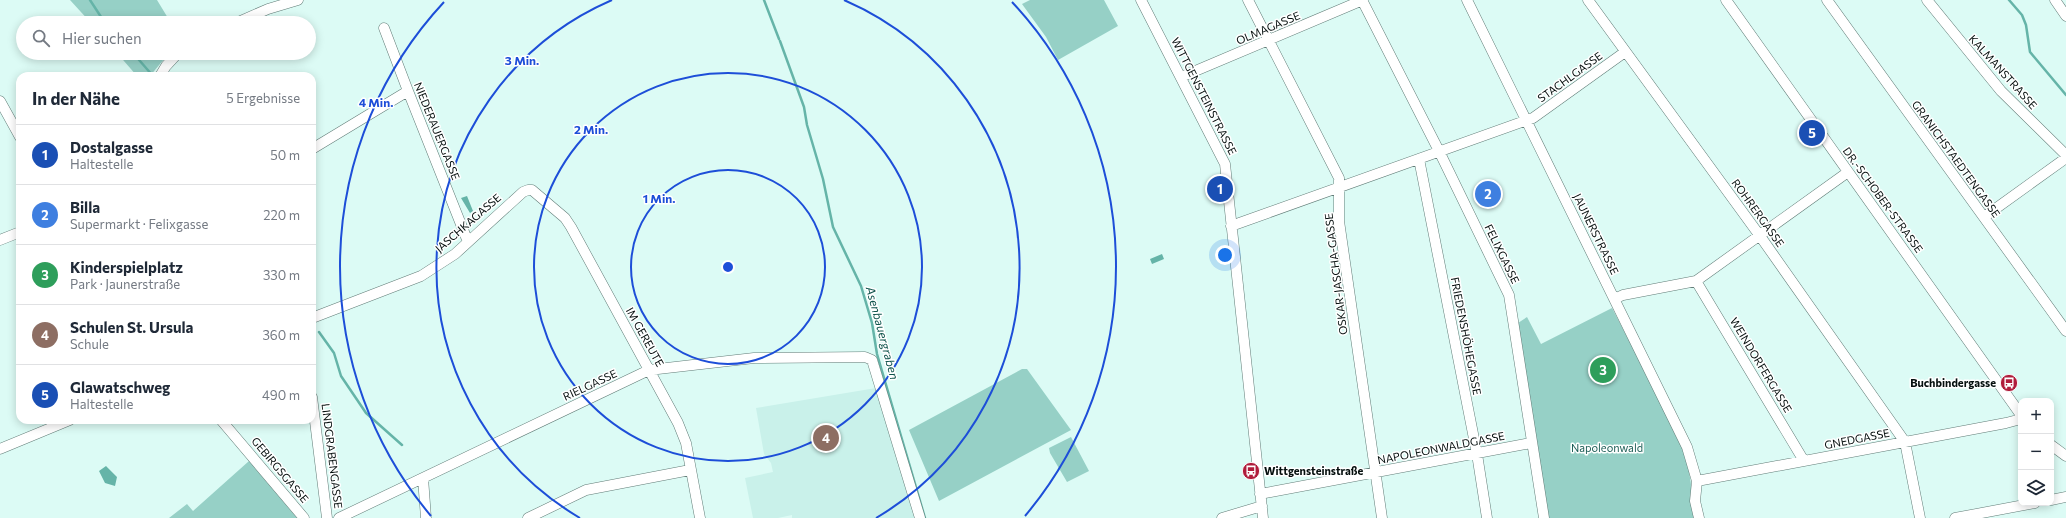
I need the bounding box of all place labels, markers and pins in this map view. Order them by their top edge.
pin: 5 [1799,118,1825,148]
pin: 1 [1207,174,1233,204]
pin: 2 [1475,179,1501,209]
centre of rings [721,260,735,274]
pin: 3 [1590,355,1616,385]
bus stop icon: Buchbindergasse [1999,373,2019,393]
place label: Buchbindergasse [1910,376,1996,389]
pin: 4 [813,423,839,453]
bus stop icon: Wittgensteinstraße [1241,461,1261,481]
place label: Wittgensteinstraße [1264,464,1364,477]

